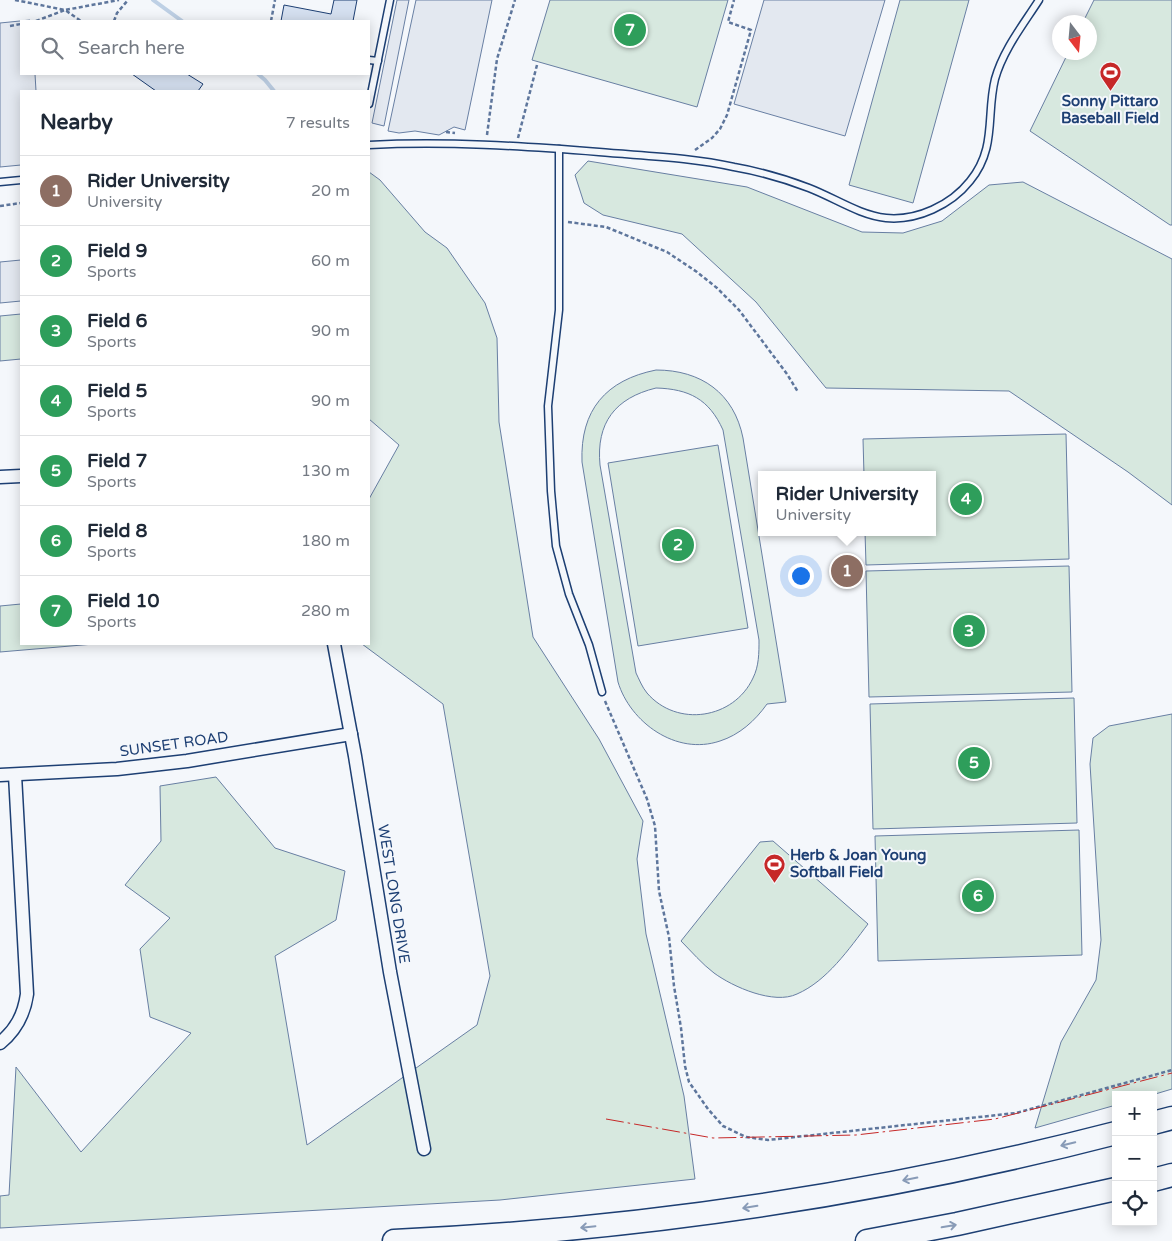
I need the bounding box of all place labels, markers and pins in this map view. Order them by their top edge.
pin: 7 [614,11,646,49]
sports icon: Sonny Pittaro Baseball Field [1098,61,1122,92]
place label: Sonny Pittaro Baseball Field [1061,92,1159,127]
pin: 4 [950,480,982,518]
pin: 2 [662,526,694,564]
pin: 1 [831,552,863,590]
pin: 3 [953,612,985,650]
pin: 5 [958,744,990,782]
place label: Herb & Joan Young Softball Field [790,846,927,881]
sports icon: Herb & Joan Young Softball Field [762,852,786,883]
pin: 6 [962,877,994,915]

